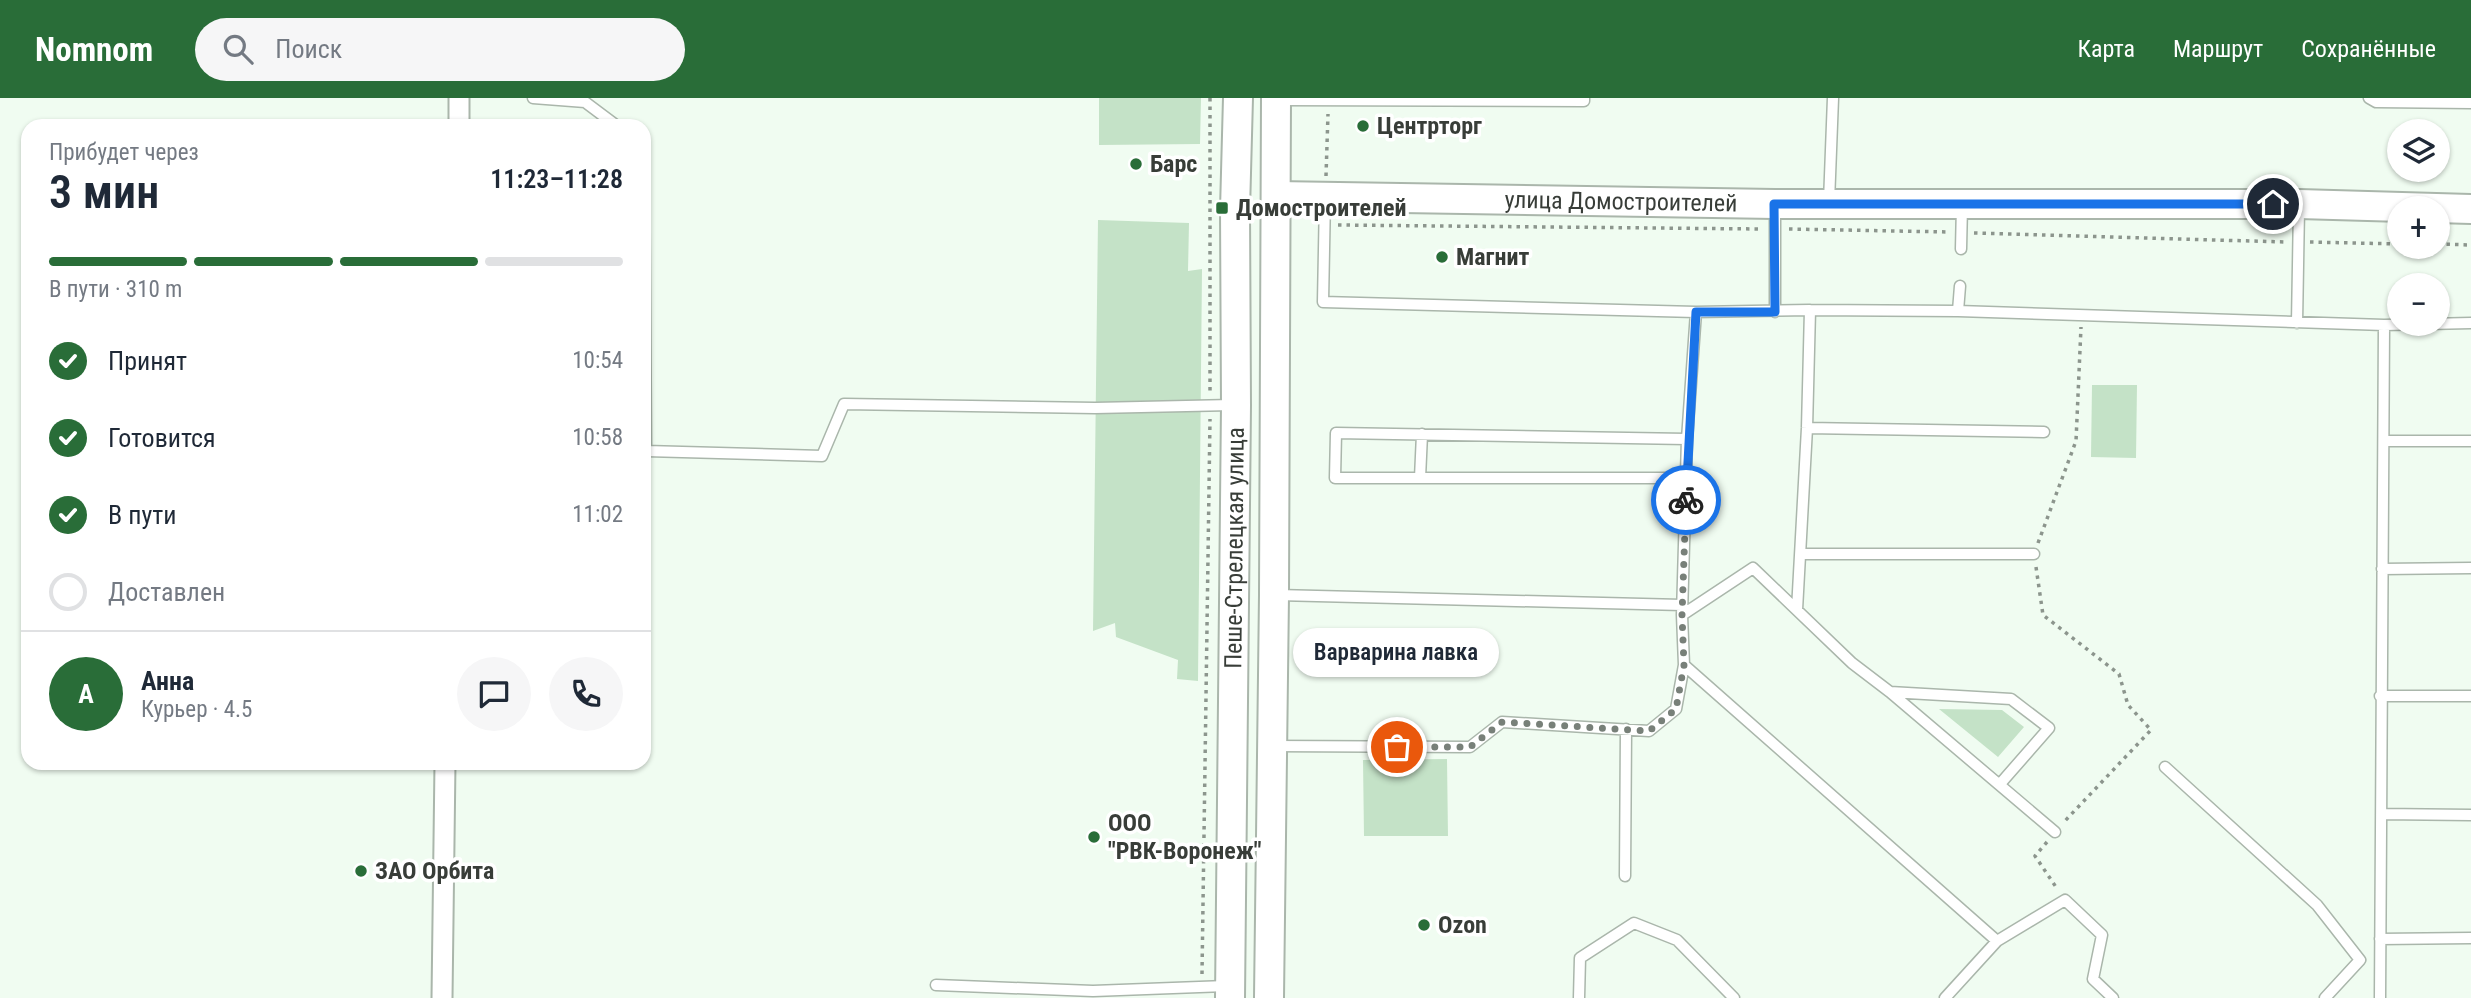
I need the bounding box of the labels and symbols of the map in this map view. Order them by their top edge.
place label: Центрторг [1377,112,1482,140]
marker: Центрторг [1355,118,1371,134]
place label: Барс [1150,150,1197,178]
marker: Барс [1128,156,1144,172]
pin [2243,174,2303,234]
street label: улица Домостроителей [1504,186,1738,217]
place label: Домостроителей [1236,194,1406,222]
marker: Домостроителей [1214,200,1230,216]
place label: Магнит [1456,243,1529,271]
marker: Магнит [1434,249,1450,265]
street label: Пеше-Стрелецкая улица [1219,427,1250,669]
courier [1651,465,1721,535]
callout: Варварина лавка [1294,628,1500,677]
pin [1367,717,1427,777]
place label: ООО "РВК-Воронеж" [1108,809,1262,865]
marker: ООО "РВК-Воронеж" [1086,829,1102,845]
place label: ЗАО Орбита [375,857,494,885]
marker: ЗАО Орбита [353,863,369,879]
place label: Ozon [1438,911,1487,939]
marker: Ozon [1416,917,1432,933]

